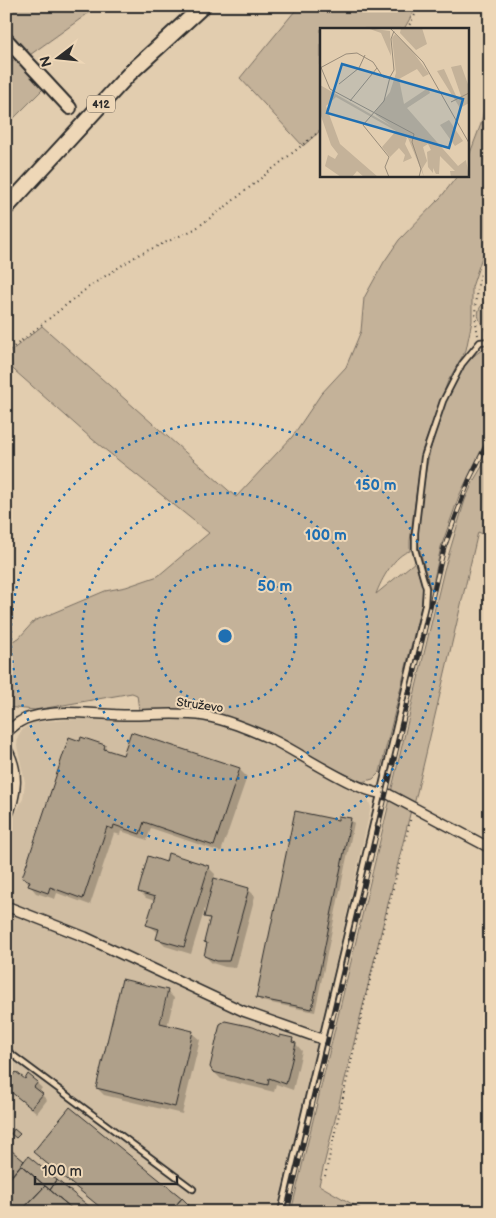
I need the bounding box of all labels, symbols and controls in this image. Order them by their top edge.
inset map [320,28,468,176]
north arrow [32,32,82,82]
text: N [36,54,56,69]
road number: 412 [87,96,115,112]
text: 150 m [355,476,397,495]
text: 100 m [305,526,347,545]
text: 50 m [258,577,293,596]
centre of rings [216,627,234,645]
street label: Struževo [175,695,225,716]
scale bar [35,1153,178,1185]
text: 100 m [42,1162,82,1181]

